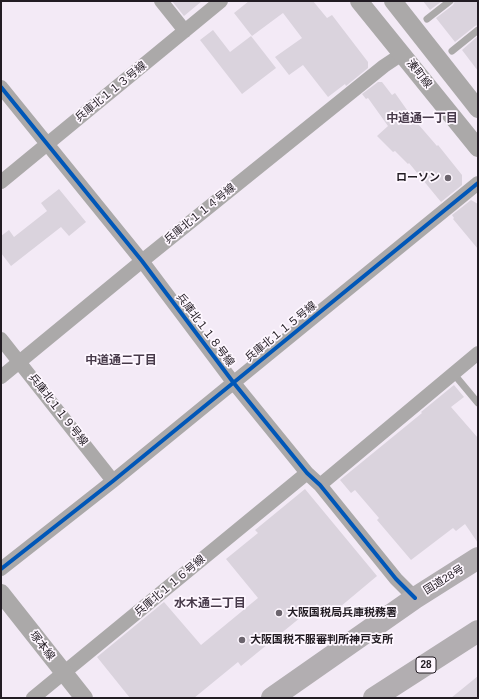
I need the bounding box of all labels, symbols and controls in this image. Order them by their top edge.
street label: 湊町線 [403,57,435,91]
street label: 兵庫北１１３号線 [73,59,149,125]
district label: 中道通一丁目 [386,112,458,126]
place label: ローソン [396,171,440,185]
marker: ローソン [443,173,453,183]
street label: 兵庫北１１４号線 [162,181,238,247]
street label: 兵庫北１１８号線 [173,291,237,369]
street label: 兵庫北１１５号線 [243,299,319,365]
district label: 中道通二丁目 [85,354,157,368]
street label: 兵庫北１１９号線 [26,371,90,449]
street label: 兵庫北１１６号線 [132,553,208,619]
street label: 国道28号 [421,562,467,598]
district label: 水木通二丁目 [174,597,246,611]
place label: 大阪国税局兵庫税務署 [287,606,397,620]
marker: 大阪国税局兵庫税務署 [274,608,284,618]
street label: 塚本線 [27,629,57,663]
place label: 大阪国税不服審判所神戸支所 [250,633,393,647]
marker: 大阪国税不服審判所神戸支所 [237,635,247,645]
road number: 28 [416,657,436,673]

